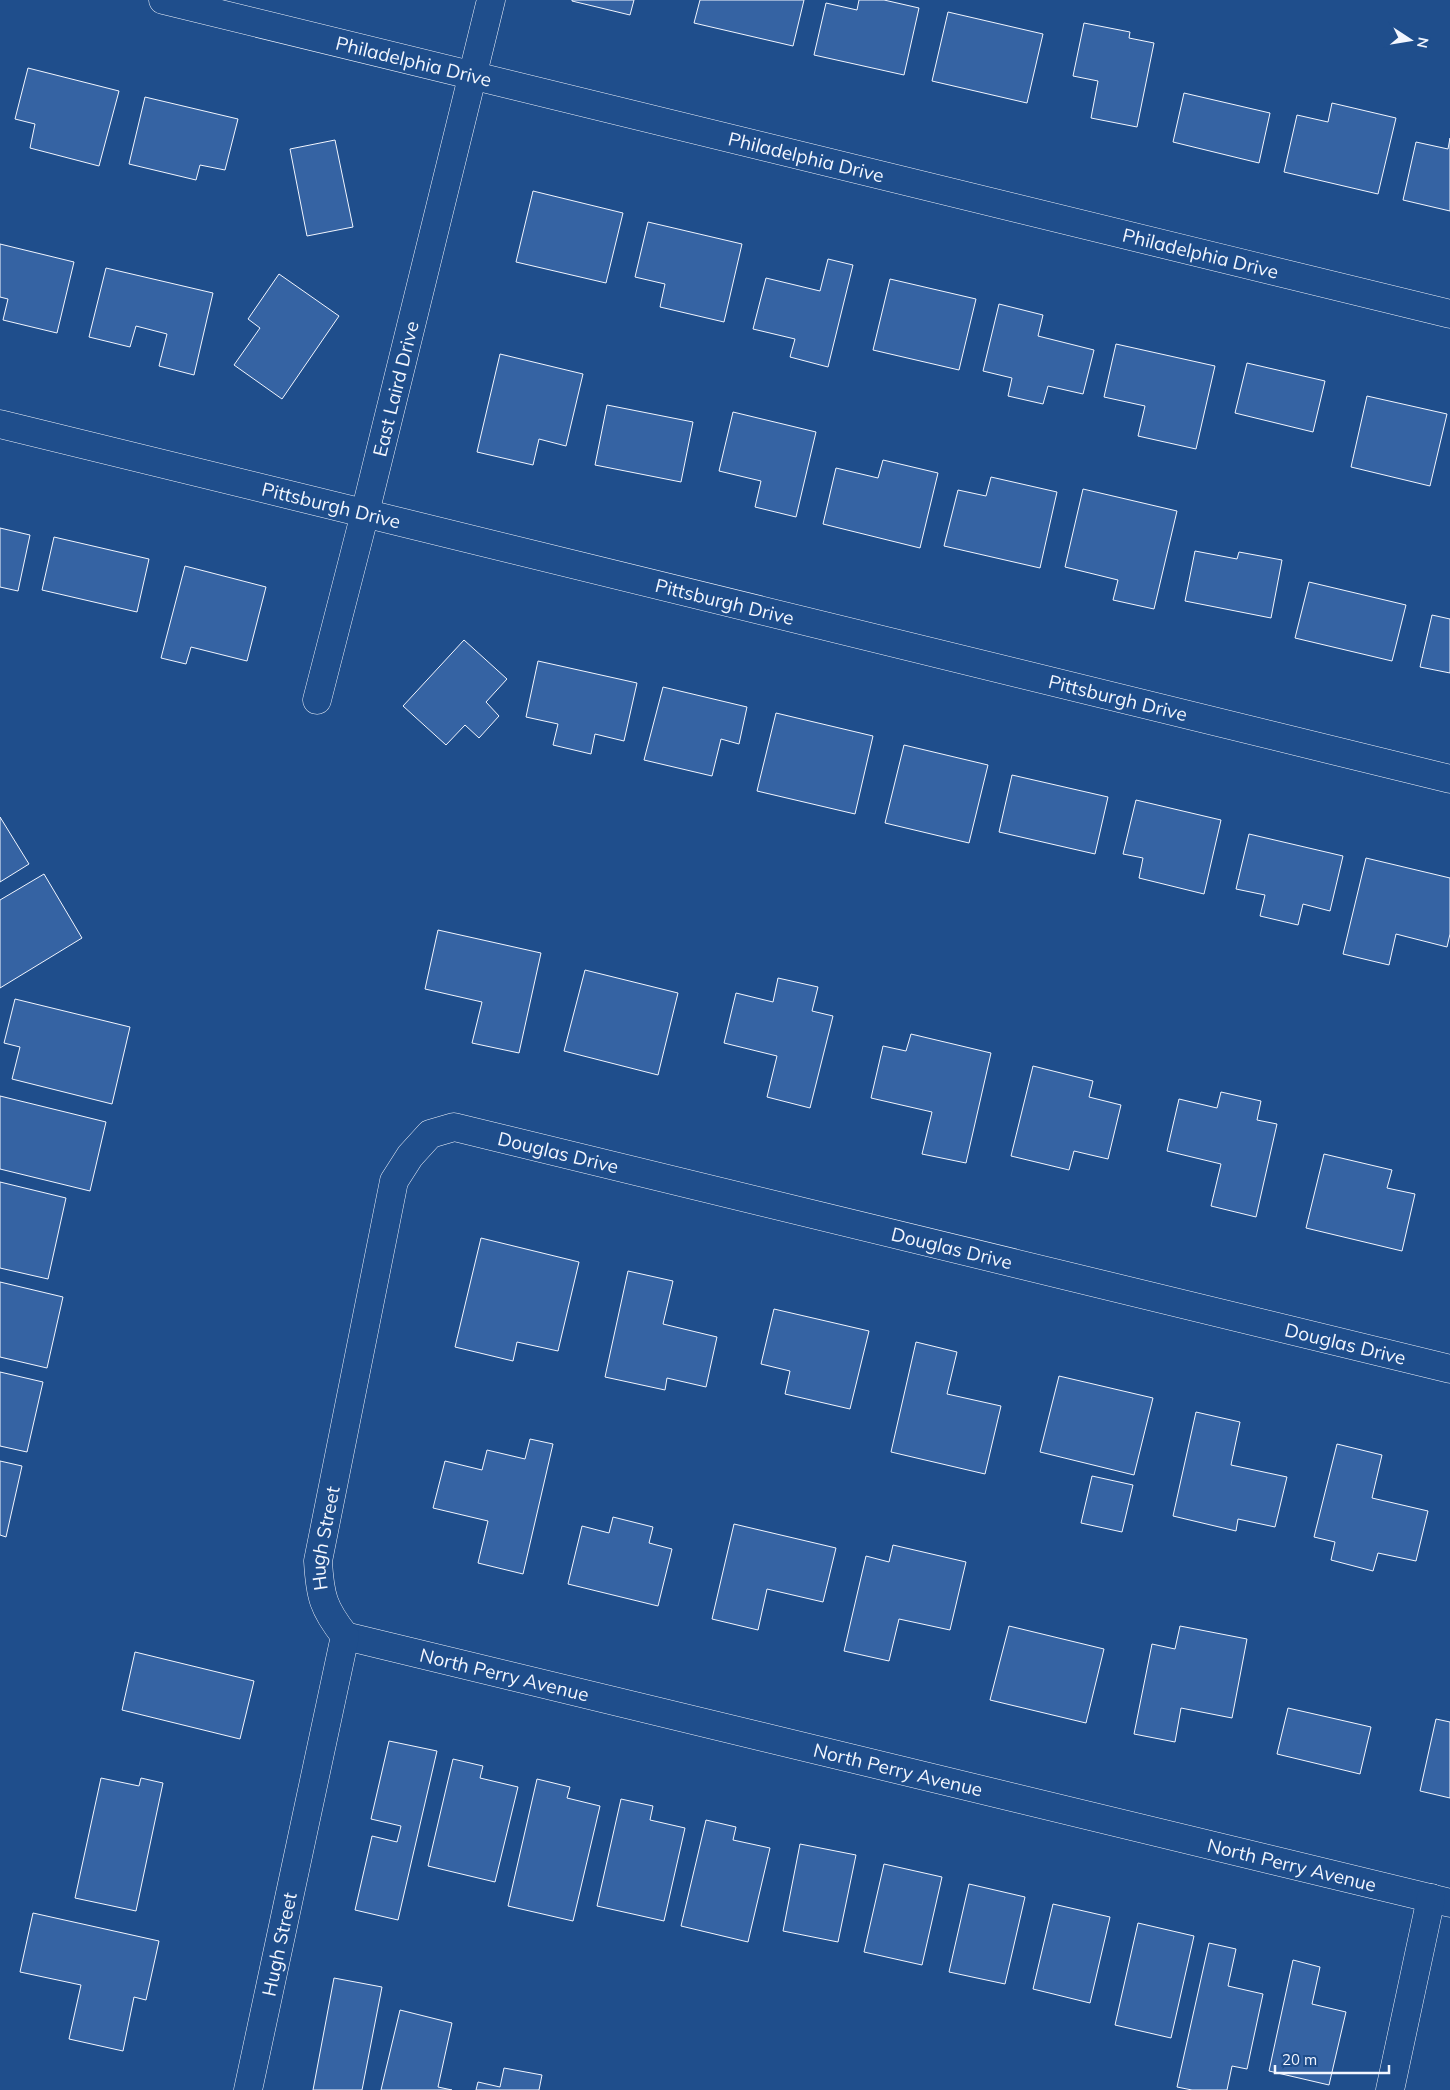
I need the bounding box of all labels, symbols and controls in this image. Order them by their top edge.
north arrow [1385,15,1435,65]
street label: Philadelphia Drive [333,31,494,92]
text: N [1413,36,1433,50]
street label: Philadelphia Drive [726,126,887,187]
street label: Philadelphia Drive [1120,223,1281,284]
street label: East Laird Drive [367,318,424,459]
street label: Pittsburgh Drive [259,477,403,534]
street label: Pittsburgh Drive [653,573,796,630]
street label: Pittsburgh Drive [1046,669,1190,726]
street label: Douglas Drive [495,1126,621,1179]
street label: Douglas Drive [889,1222,1015,1274]
street label: Douglas Drive [1282,1317,1408,1370]
street label: Hugh Street [305,1484,345,1592]
street label: North Perry Avenue [417,1643,591,1707]
street label: North Perry Avenue [811,1738,985,1802]
street label: North Perry Avenue [1205,1833,1379,1897]
street label: Hugh Street [256,1890,302,1998]
scale bar [1275,2042,1389,2074]
text: 20 m [1282,2050,1317,2069]

